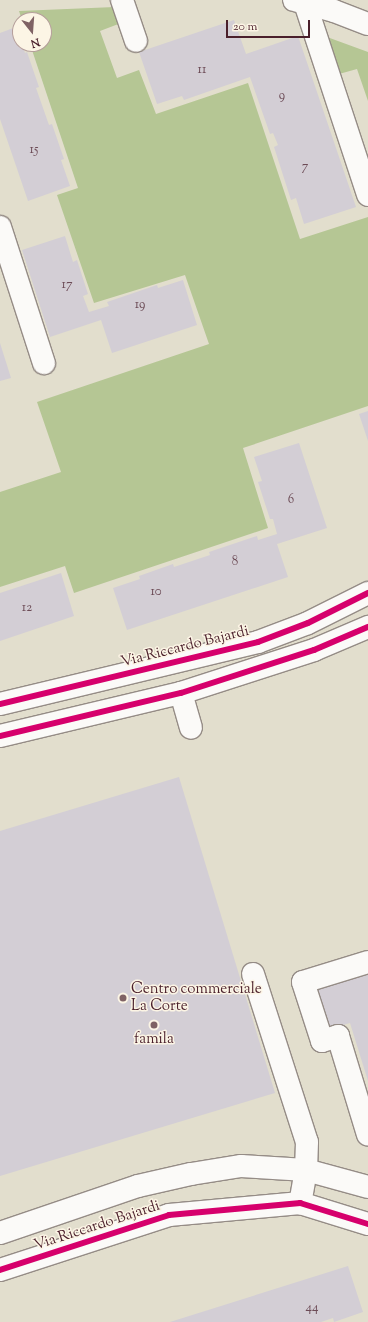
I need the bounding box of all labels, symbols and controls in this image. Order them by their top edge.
north arrow [12,12,52,52]
scale bar [228,12,312,38]
text: 20 m [233,18,257,36]
text: N [29,34,42,51]
house number: 11 [198,62,206,78]
house number: 9 [279,88,285,104]
house number: 15 [30,142,38,158]
house number: 7 [302,159,308,175]
house number: 17 [62,277,72,293]
house number: 19 [135,297,145,313]
house number: 6 [288,492,294,508]
house number: 8 [232,554,238,570]
house number: 10 [150,584,162,600]
house number: 12 [22,600,32,616]
street label: Via Riccardo Bajardi [119,622,251,672]
place label: Centro commerciale La Corte [131,980,262,1015]
marker: Centro commerciale La Corte [118,993,128,1003]
marker: famila [149,1020,159,1030]
place label: famila [134,1031,174,1049]
street label: Via Riccardo Bajardi [32,1197,162,1255]
house number: 44 [305,1300,319,1316]

